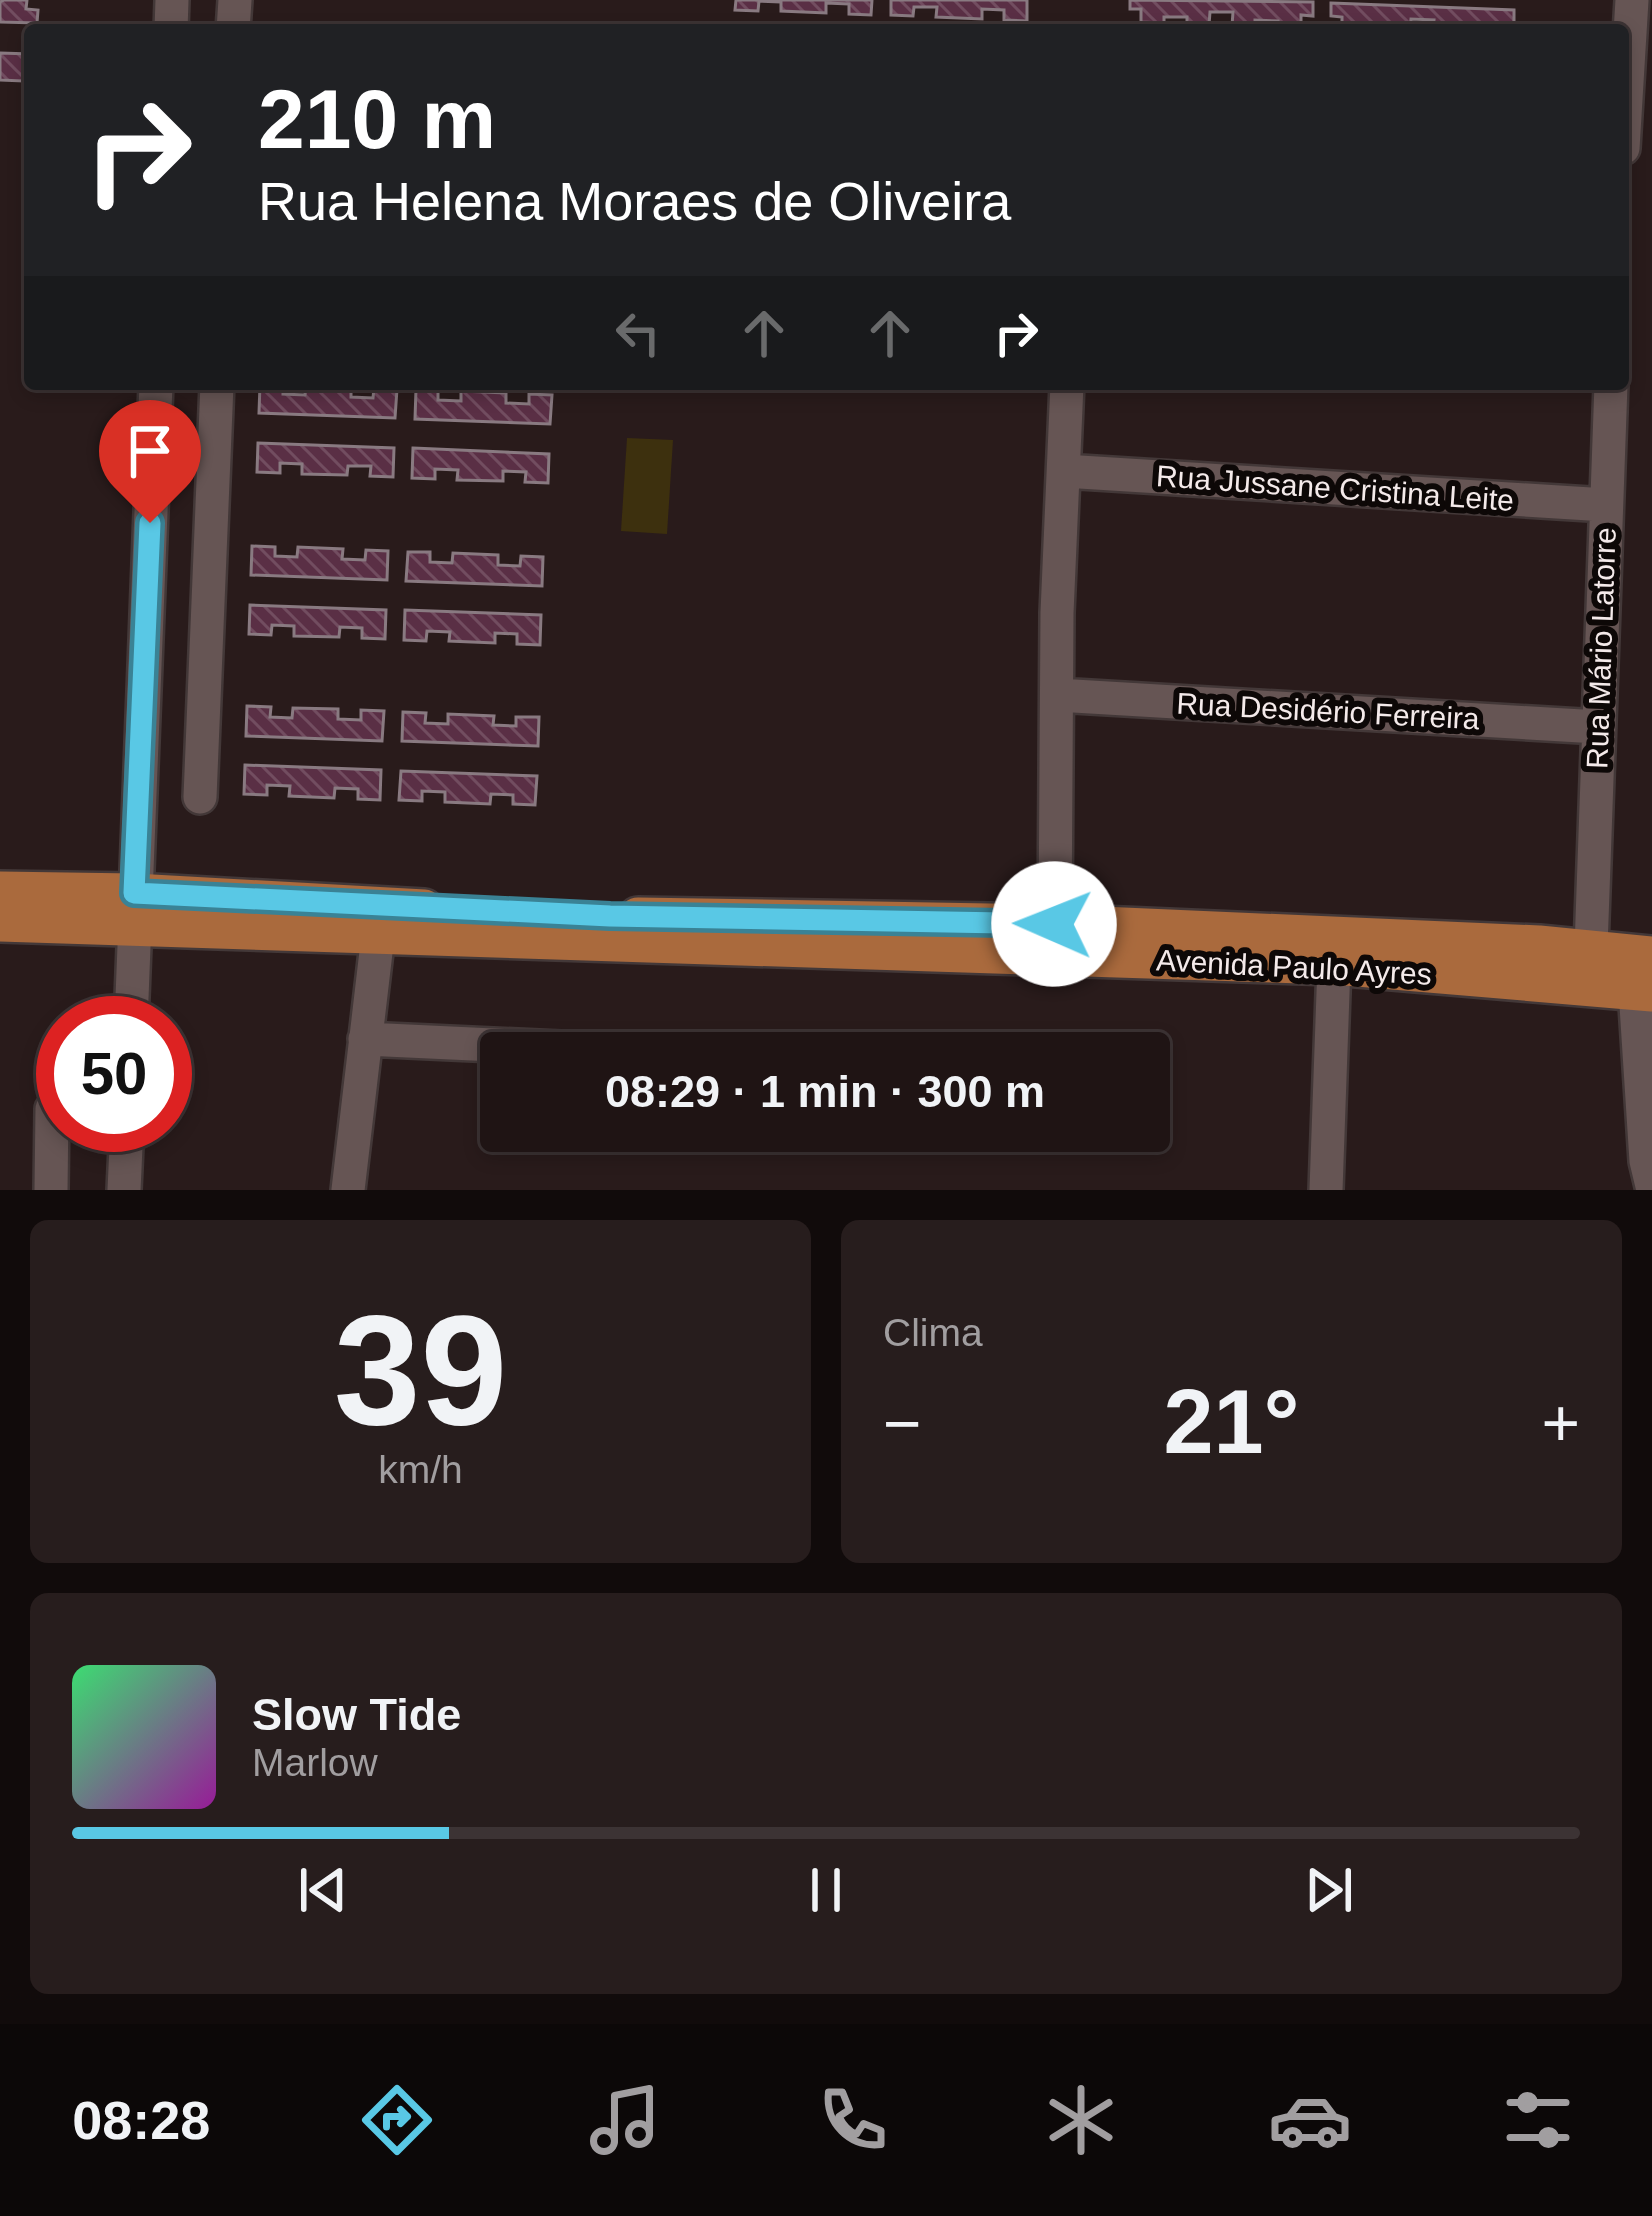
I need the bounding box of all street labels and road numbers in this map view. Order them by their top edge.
street label: Rua Jussane Cristina Leite [1155,459,1515,517]
street label: Rua Mário Latorre [1580,527,1622,769]
street label: Rua Desidério Ferreira [1176,687,1481,735]
street label: Avenida Paulo Ayres [1155,943,1433,991]

